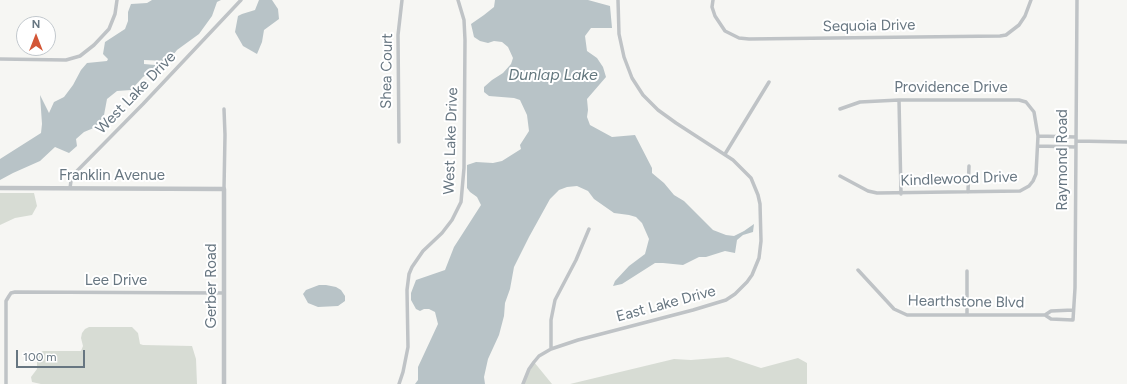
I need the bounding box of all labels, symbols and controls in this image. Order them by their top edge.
north arrow [16,16,56,56]
street label: Sequoia Drive [823,16,915,36]
text: N [32,18,40,31]
street label: Shea Court [377,33,397,109]
street label: West Lake Drive [92,48,180,138]
water label: Dunlap Lake [508,65,598,85]
street label: Providence Drive [894,79,1008,97]
street label: West Lake Drive [440,87,462,195]
street label: Raymond Road [1054,109,1072,211]
street label: Franklin Avenue [59,167,165,185]
street label: Kindlewood Drive [900,168,1018,190]
street label: Gerber Road [203,244,221,328]
street label: Lee Drive [85,272,147,290]
street label: East Lake Drive [614,282,718,326]
street label: Hearthstone Blvd [908,292,1024,312]
scale bar [18,342,87,368]
text: 100 m [23,350,57,364]

